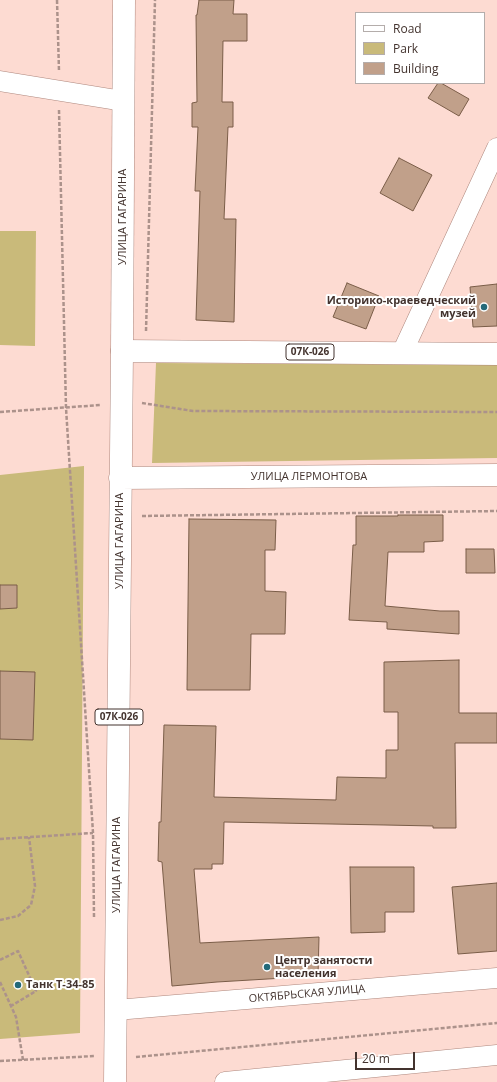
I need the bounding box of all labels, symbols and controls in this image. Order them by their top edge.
legend [355,12,485,84]
text: Road [393,20,422,37]
text: Park [393,40,418,57]
text: Building [393,60,438,77]
street label: УЛИЦА ГАГАРИНА [116,169,130,265]
place label: Историко-краеведческий музей [327,294,476,320]
marker: Историко-краеведческий музей [479,302,489,312]
road number: 07К-026 [286,344,334,360]
street label: УЛИЦА ЛЕРМОНТОВА [251,470,367,484]
street label: УЛИЦА ГАГАРИНА [113,493,127,589]
road number: 07К-026 [95,709,143,725]
street label: УЛИЦА ГАГАРИНА [110,817,124,913]
place label: Центр занятости населения [275,954,372,980]
marker: Центр занятости населения [262,962,272,972]
place label: Танк Т-34-85 [26,978,95,992]
marker: Танк Т-34-85 [13,980,23,990]
street label: ОКТЯБРЬСКАЯ УЛИЦА [248,982,366,1006]
scale bar [357,1044,417,1070]
text: 20 m [362,1050,390,1067]

